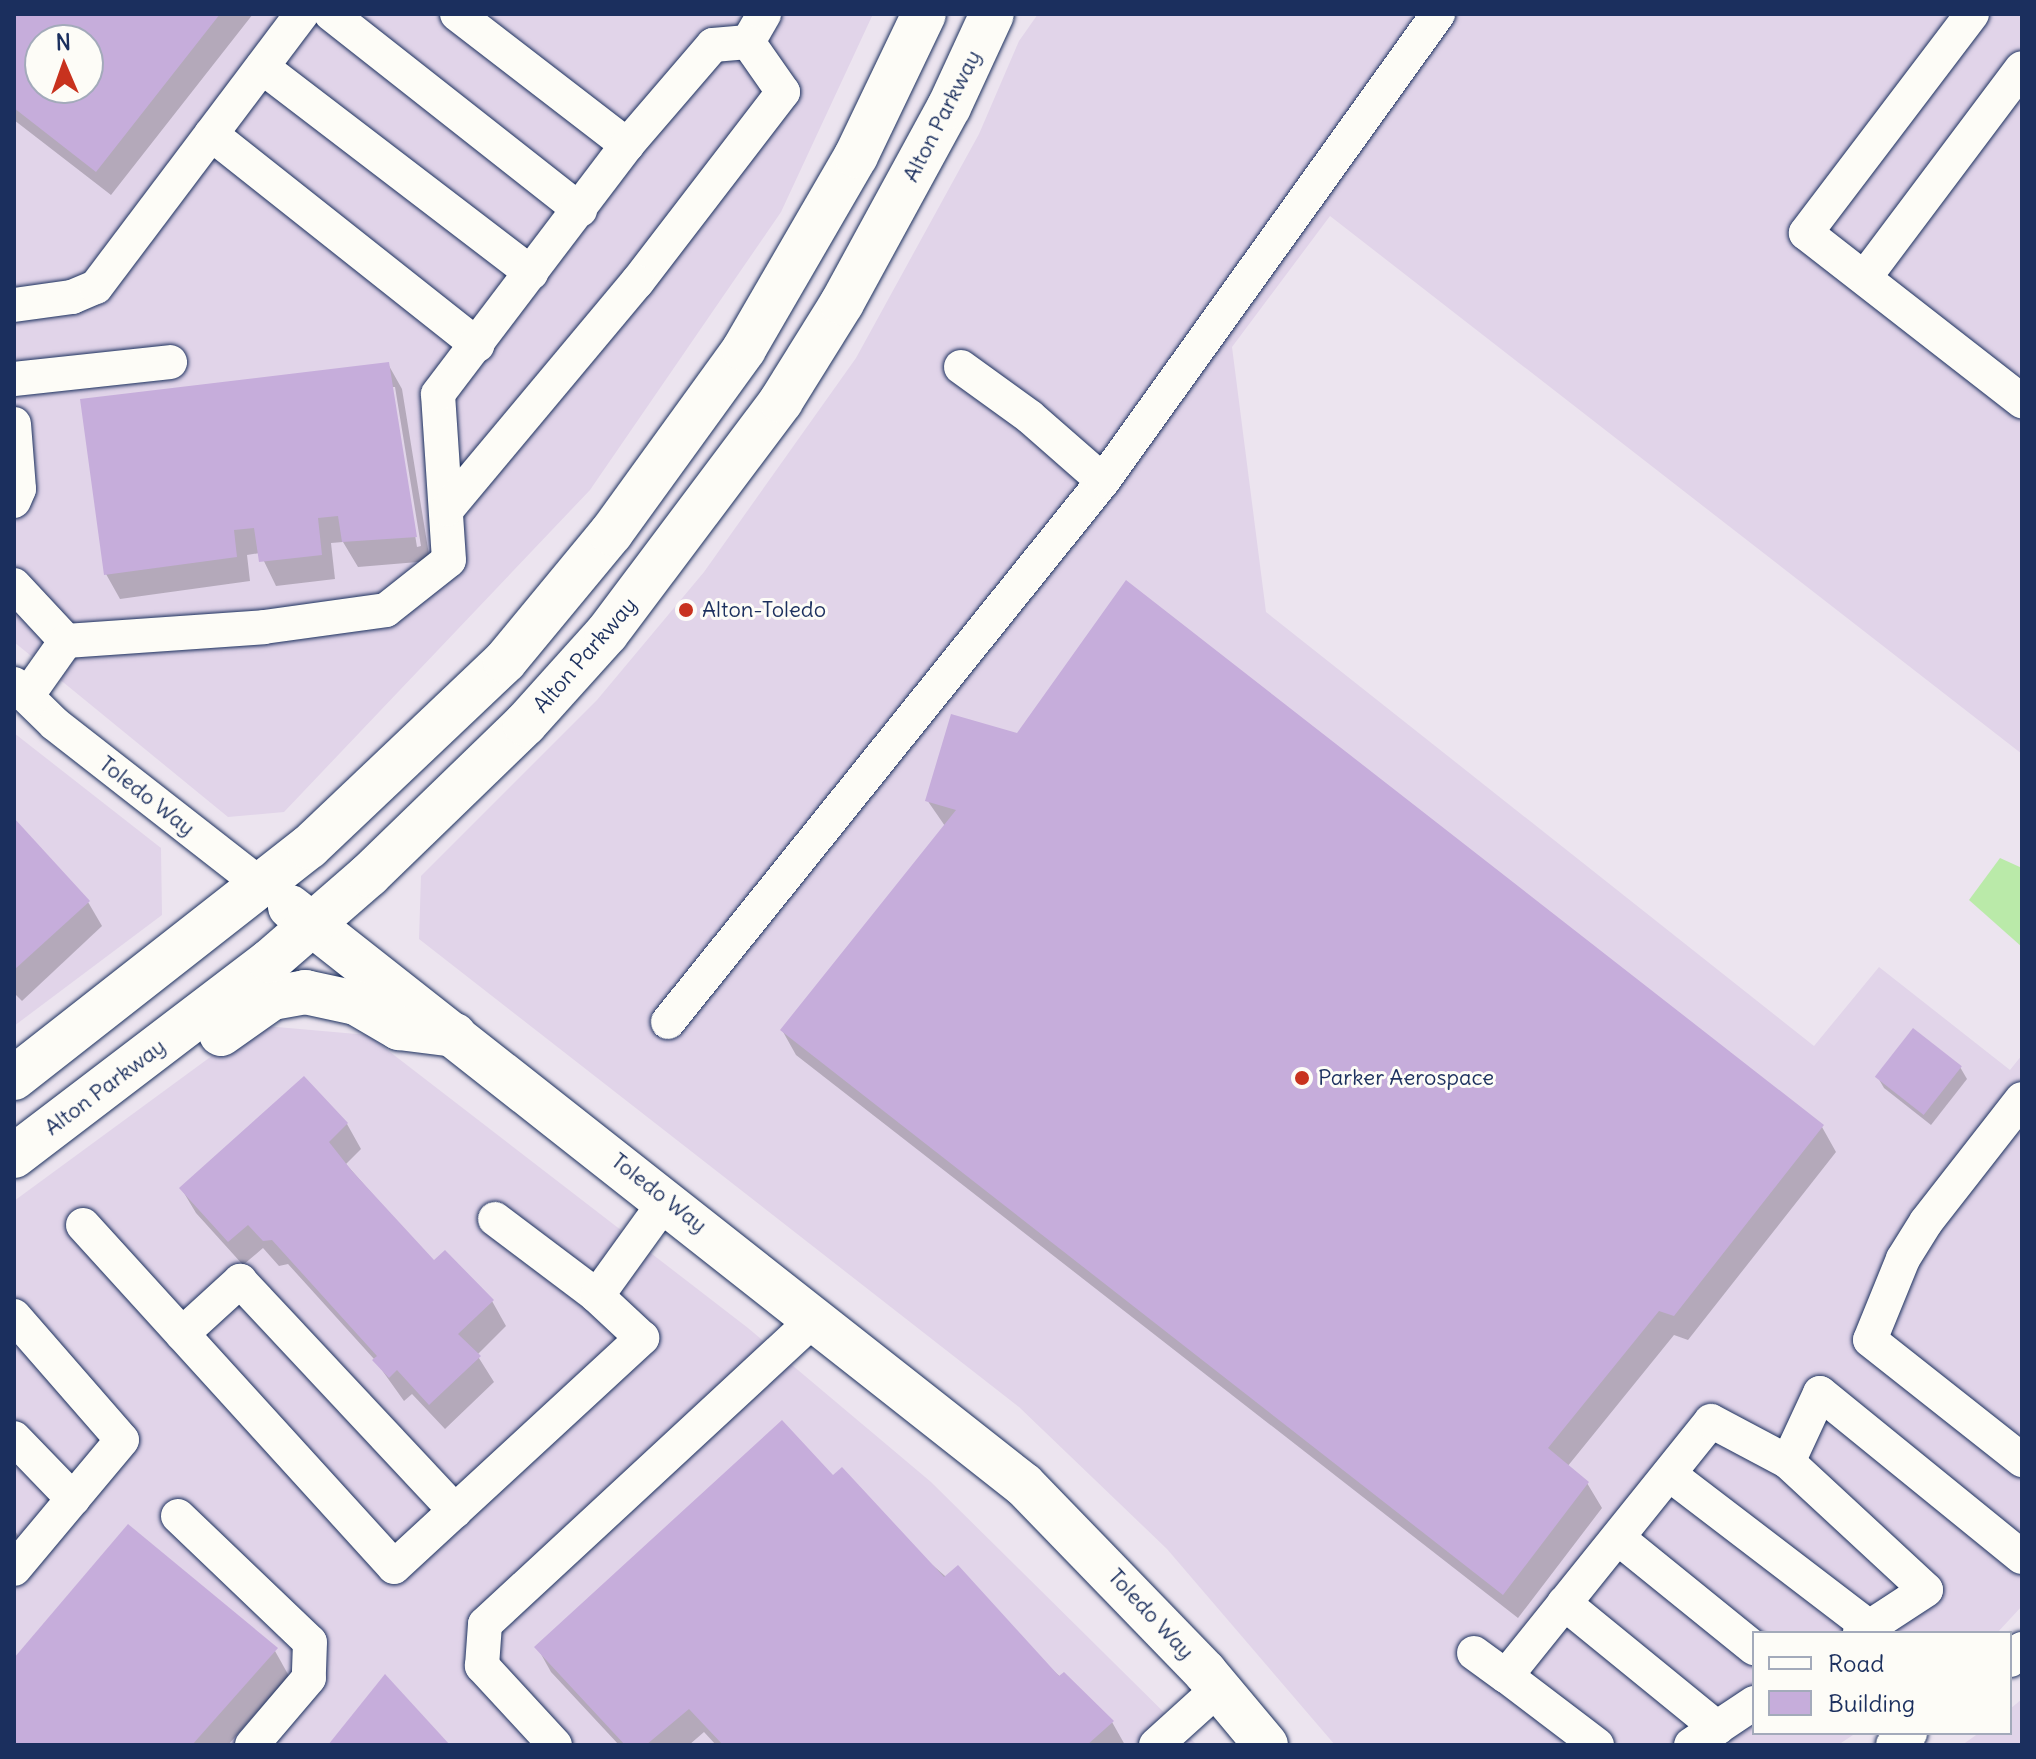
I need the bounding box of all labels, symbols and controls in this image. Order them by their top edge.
north arrow [24,24,104,104]
text: N [55,28,71,56]
street label: Alton Parkway [897,46,987,186]
street label: Alton Parkway [528,592,642,718]
place label: Alton-Toledo [702,597,826,623]
marker: Alton-Toledo [677,601,695,619]
street label: Toledo Way [94,751,200,841]
street label: Alton Parkway [39,1033,171,1141]
place label: Parker Aerospace [1318,1065,1494,1091]
marker: Parker Aerospace [1293,1069,1311,1087]
street label: Toledo Way [606,1148,712,1238]
street label: Toledo Way [1102,1563,1200,1665]
legend [1752,1631,2012,1735]
text: Road [1828,1648,1884,1678]
text: Building [1828,1688,1915,1718]

